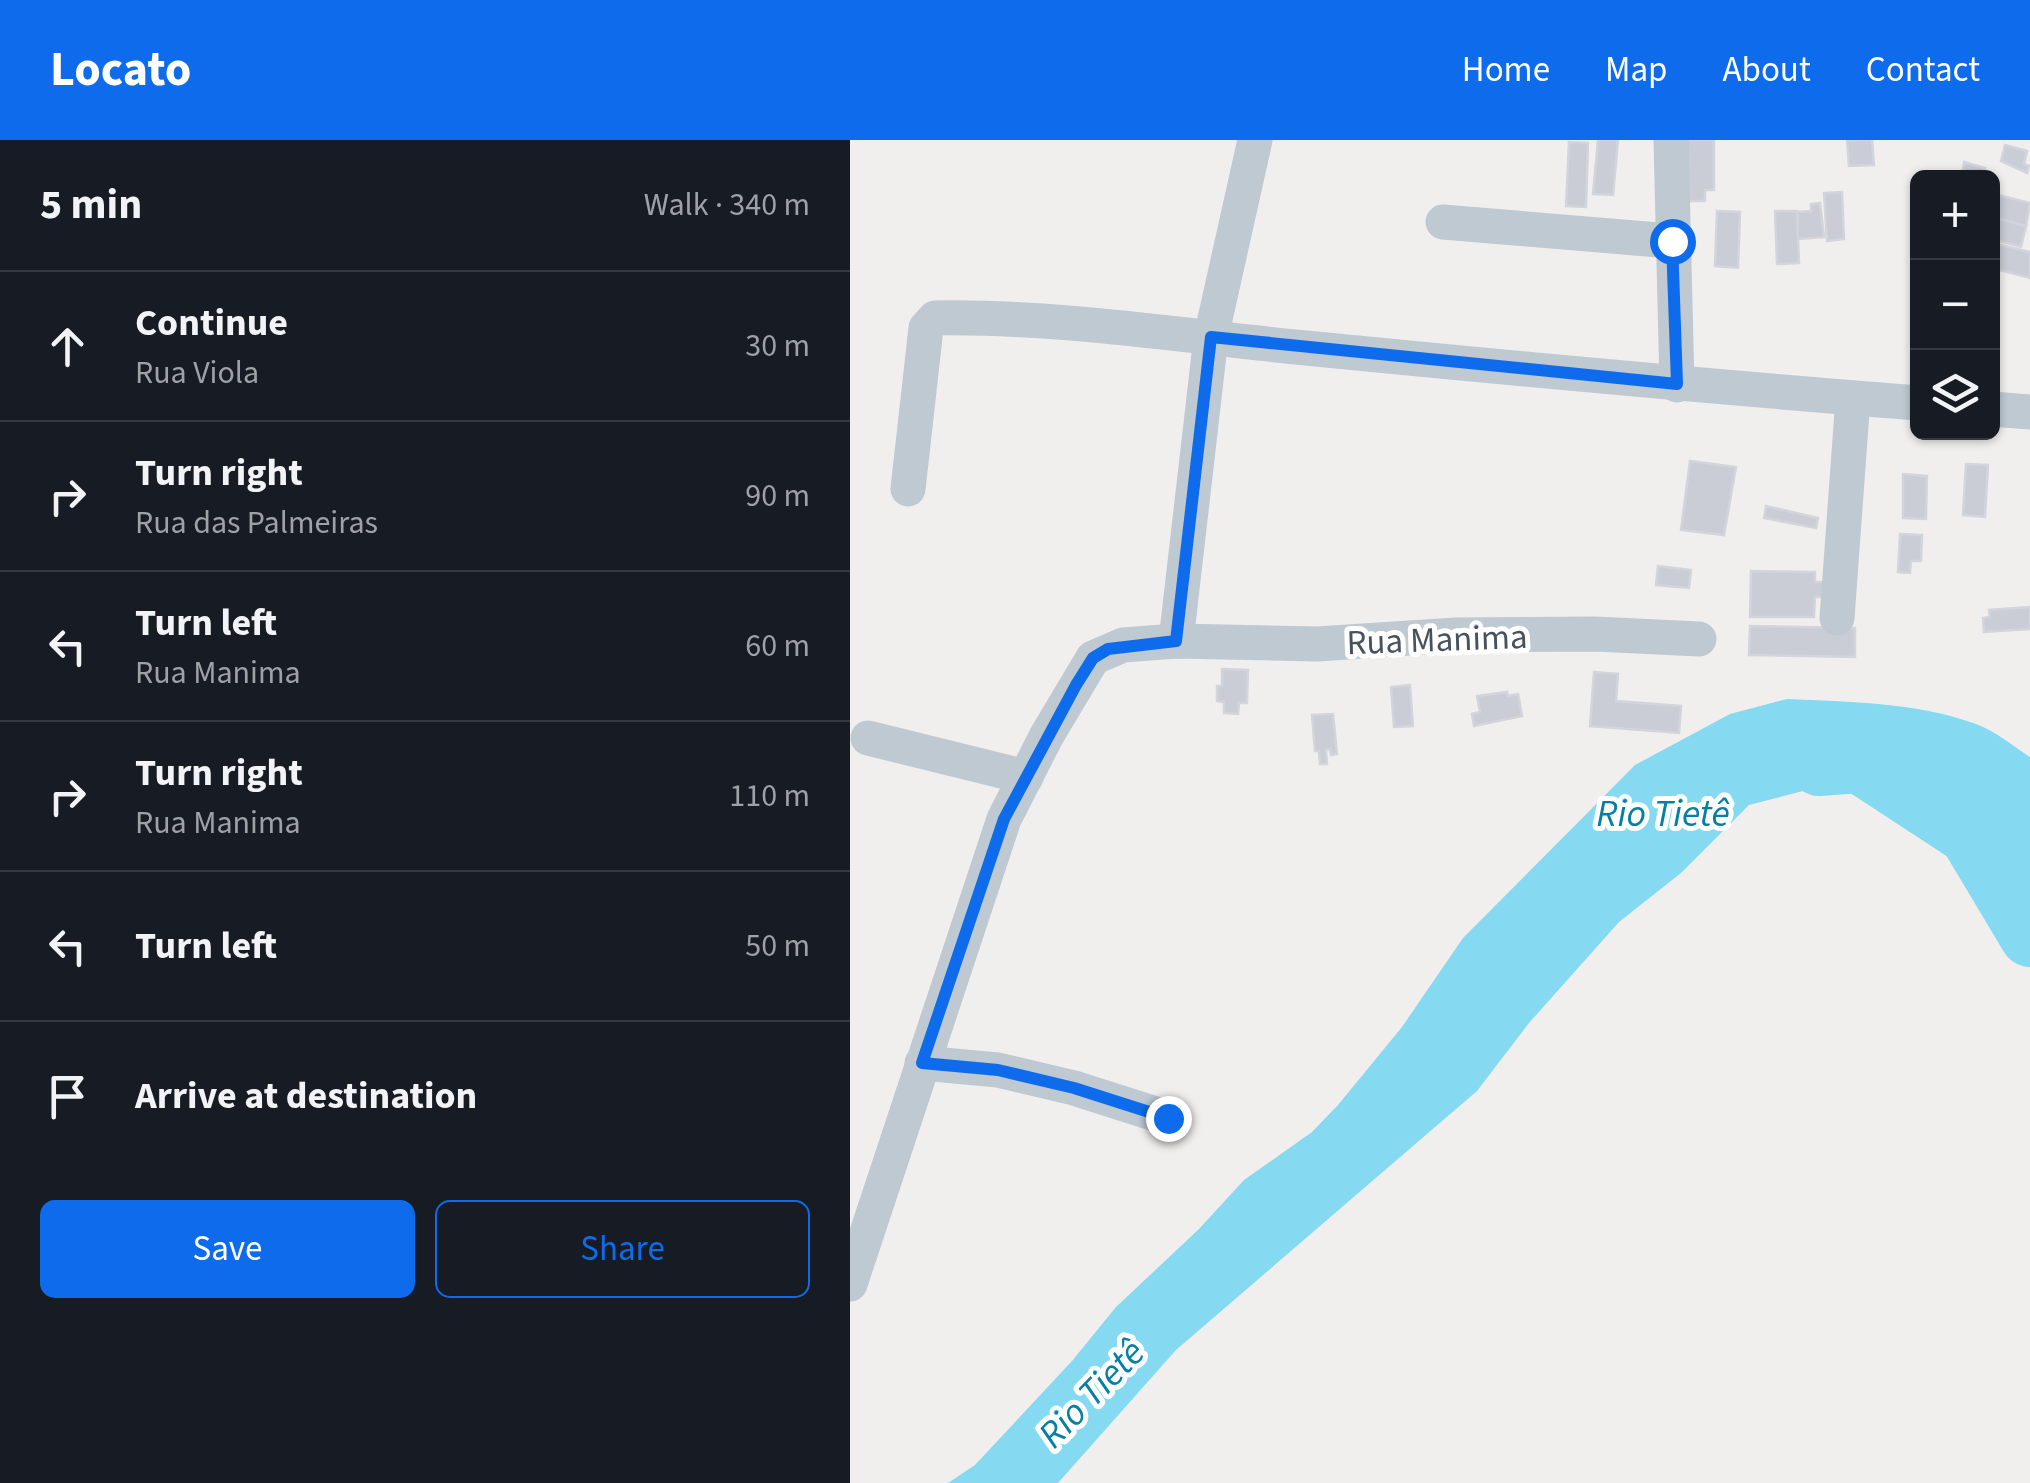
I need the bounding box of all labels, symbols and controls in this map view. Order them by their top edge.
text: Locato [50,36,191,104]
text: Home [1462,45,1550,95]
text: Map [1605,45,1668,95]
text: About [1723,45,1811,95]
text: Contact [1866,45,1980,95]
map controls [1910,170,2000,440]
button: + [1910,170,2000,260]
text: 5 min [40,175,142,235]
text: Walk · 340 m [644,182,810,228]
route start [1650,219,1696,265]
button: − [1910,260,2000,350]
text: Continue [135,296,288,350]
icon: ahead [40,319,95,374]
text: 30 m [745,323,810,369]
text: Rua Viola [135,350,259,396]
button: layers [1910,350,2000,440]
text: Turn right [135,446,303,500]
icon: right [40,469,95,524]
text: 90 m [745,473,810,519]
text: Rua das Palmeiras [135,500,378,546]
text: Turn left [135,596,277,650]
street label: Rua Manima [1346,612,1528,668]
icon: left [40,619,95,674]
text: 60 m [745,623,810,669]
text: Rua Manima [135,650,301,696]
text: Turn right [135,746,303,800]
icon: right [40,769,95,824]
text: 110 m [729,773,810,819]
water label: Rio Tietê [1596,787,1730,841]
text: Rua Manima [135,800,301,846]
icon: left [40,919,95,974]
text: Turn left [135,919,277,973]
text: 50 m [745,923,810,969]
icon: arrive [40,1069,95,1124]
text: Arrive at destination [135,1069,477,1123]
route end [1146,1096,1192,1142]
button: Save [40,1200,415,1298]
button: Share [435,1200,810,1298]
water label: Rio Tietê [1026,1327,1157,1460]

